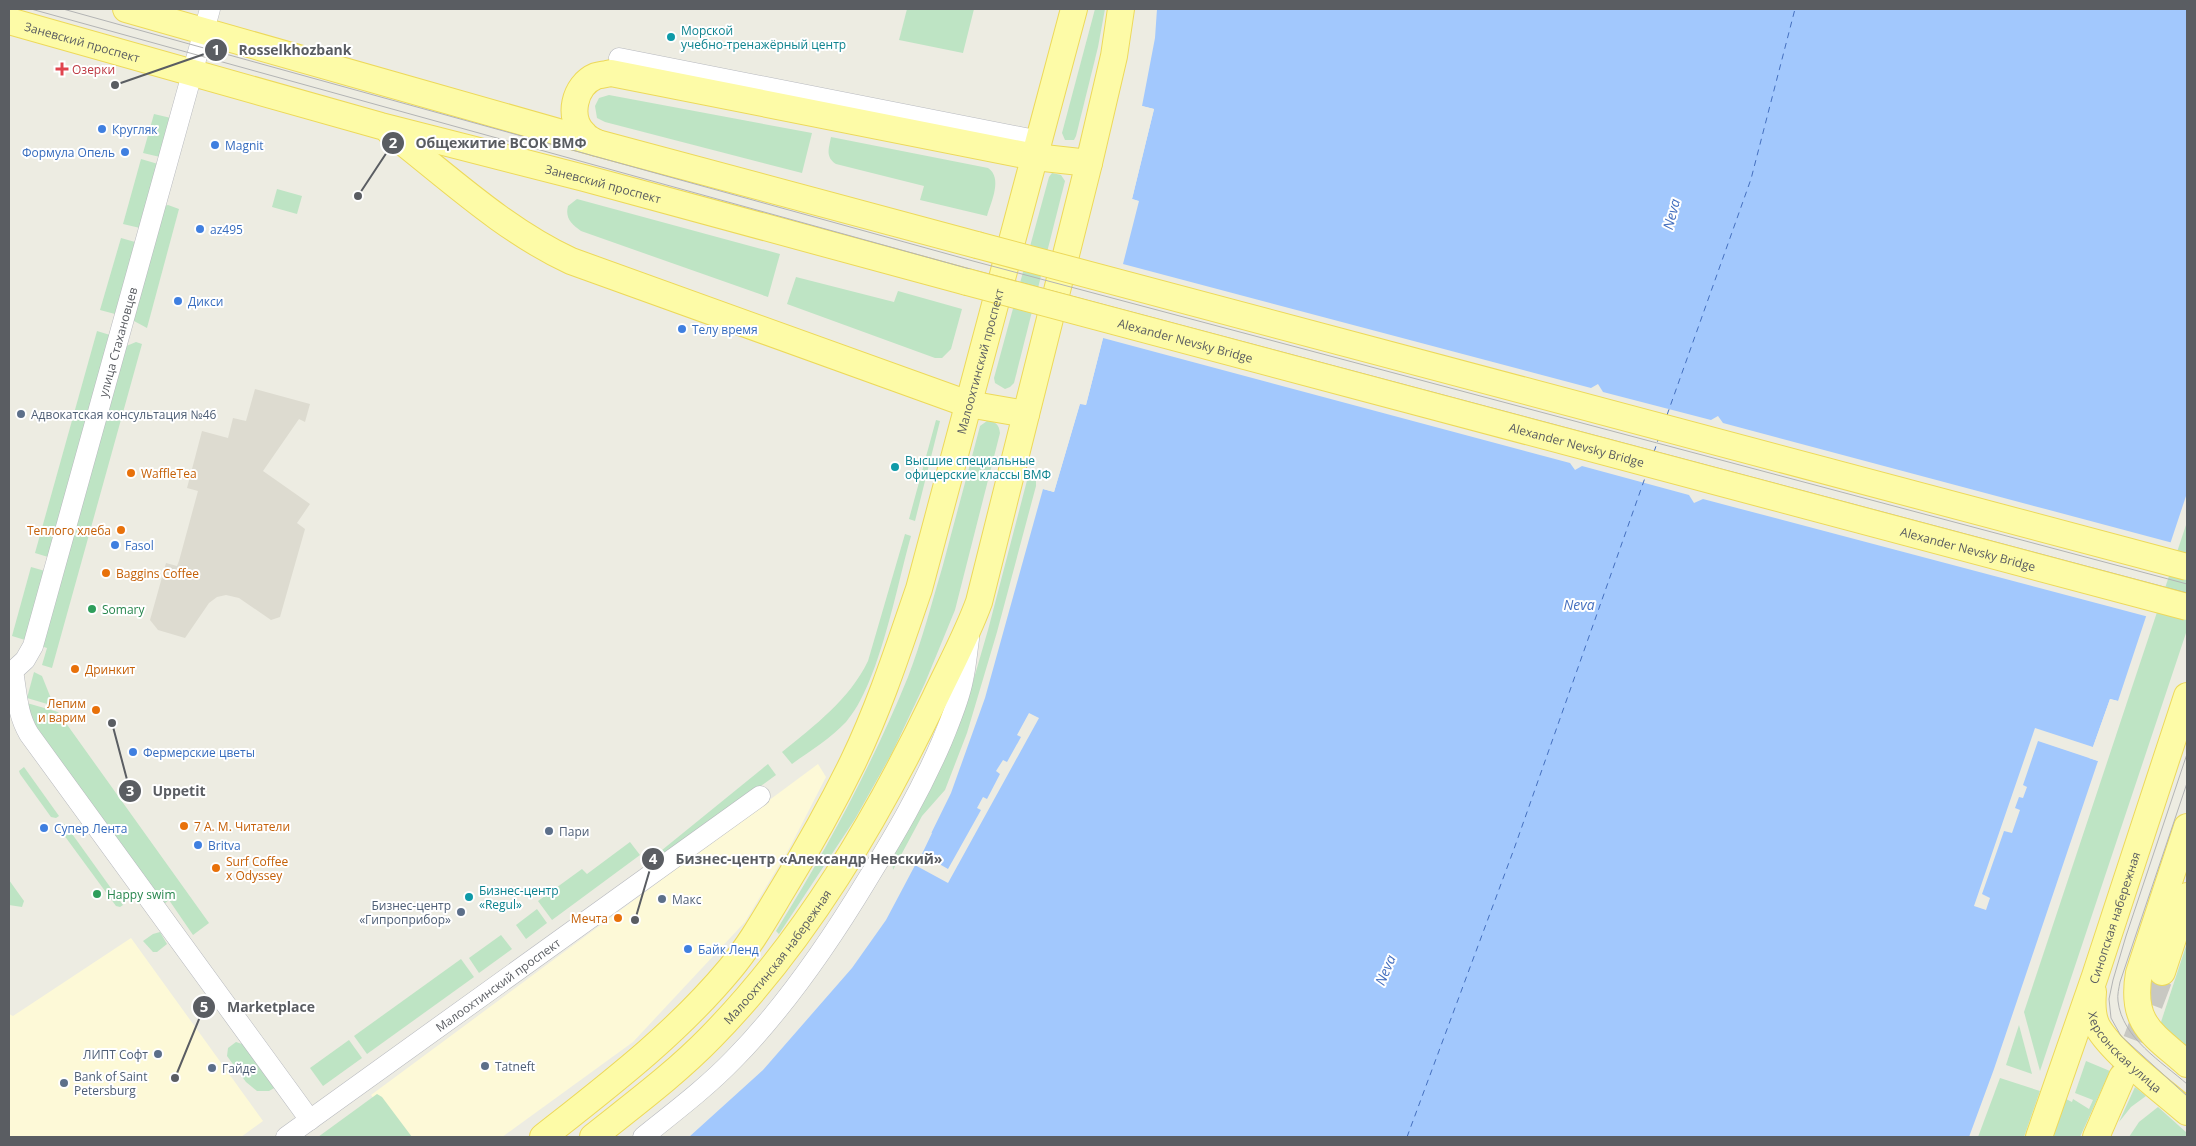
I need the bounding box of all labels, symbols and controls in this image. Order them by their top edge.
street label: Заневский проспект [23,17,142,66]
place label: Морской учебно-тренажёрный центр [681,22,846,53]
marker: Морской учебно-тренажёрный центр [665,31,677,43]
callout: Rosselkhozbank [203,35,361,64]
text: 1 [212,39,220,59]
text: Rosselkhozbank [239,40,352,59]
place label: Озерки [72,61,115,78]
marker: Озерки [56,63,68,75]
place label: Кругляк [112,121,158,138]
marker: Кругляк [96,123,108,135]
callout: Общежитие ВСОК ВМФ [380,129,596,158]
text: 2 [389,132,398,152]
text: Общежитие ВСОК ВМФ [415,133,587,152]
place label: Magnit [225,137,264,154]
marker: Magnit [209,139,221,151]
place label: Формула Опель [22,144,115,161]
marker: Формула Опель [119,146,131,158]
street label: Заневский проспект [543,160,663,207]
water label: Neva [1658,196,1684,231]
place label: az495 [210,221,243,238]
marker: az495 [194,223,206,235]
street label: улица Стахановцев [94,285,141,399]
street label: Малоохтинский проспект [952,286,1008,436]
place label: Дикси [188,293,223,310]
marker: Дикси [172,295,184,307]
street label: Alexander Nevsky Bridge [1116,314,1255,366]
place label: Телу время [692,321,758,338]
marker: Телу время [676,323,688,335]
place label: Адвокатская консультация №46 [31,406,217,423]
marker: Адвокатская консультация №46 [15,408,27,420]
street label: Alexander Nevsky Bridge [1507,418,1646,471]
place label: Высшие специальные офицерские классы ВМФ [905,452,1051,483]
marker: Высшие специальные офицерские классы ВМФ [889,461,901,473]
place label: WaffleTea [141,465,197,482]
marker: WaffleTea [125,467,137,479]
place label: Теплого хлеба [27,522,111,539]
street label: Alexander Nevsky Bridge [1899,523,2038,575]
marker: Теплого хлеба [115,524,127,536]
place label: Fasol [125,537,154,554]
marker: Fasol [109,539,121,551]
place label: Baggins Coffee [116,565,199,582]
marker: Baggins Coffee [100,567,112,579]
water label: Neva [1563,595,1595,614]
place label: Somary [102,601,145,618]
marker: Somary [86,603,98,615]
place label: Дринкит [85,661,136,678]
marker: Дринкит [69,663,81,675]
place label: Лепим и варим [38,695,86,726]
marker: Лепим и варим [90,704,102,716]
place label: Фермерские цветы [143,744,255,761]
marker: Фермерские цветы [127,746,139,758]
callout: Uppetit [117,776,215,805]
text: 3 [126,780,134,800]
text: Uppetit [153,781,206,800]
place label: 7 А. М. Читатели [194,818,290,835]
place label: Супер Лента [54,820,127,837]
marker: 7 А. М. Читатели [178,820,190,832]
marker: Супер Лента [38,822,50,834]
place label: Пари [559,823,589,840]
marker: Пари [543,825,555,837]
place label: Britva [208,837,241,854]
marker: Britva [192,839,204,851]
callout: Бизнес-центр «Александр Невский» [640,844,952,873]
text: 4 [649,848,658,868]
text: Бизнес-центр «Александр Невский» [676,849,943,868]
street label: Синопская набережная [2085,849,2144,986]
place label: Surf Coffee х Odyssey [226,853,289,884]
marker: Surf Coffee х Odyssey [210,862,222,874]
place label: Бизнес-центр «Regul» [479,882,559,913]
place label: Happy swim [107,886,175,903]
street label: Малоохтинская набережная [719,886,835,1028]
marker: Happy swim [91,888,103,900]
marker: Бизнес-центр «Regul» [463,891,475,903]
place label: Макс [672,891,702,908]
marker: Макс [656,893,668,905]
place label: Бизнес-центр «Гипроприбор» [359,897,451,928]
marker: Бизнес-центр «Гипроприбор» [455,906,467,918]
place label: Мечта [571,910,608,927]
marker: Мечта [612,912,624,924]
street label: Малоохтинский проспект [432,934,564,1035]
place label: Байк Ленд [698,941,759,958]
marker: Байк Ленд [682,943,694,955]
water label: Neva [1370,952,1400,988]
callout: Marketplace [192,992,325,1021]
text: 5 [200,996,208,1016]
text: Marketplace [227,997,315,1016]
street label: Херсонская улица [2085,1010,2166,1096]
place label: ЛИПТ Софт [83,1046,148,1063]
marker: ЛИПТ Софт [152,1048,164,1060]
place label: Tatneft [495,1058,535,1075]
place label: Гайде [222,1060,256,1077]
marker: Tatneft [479,1060,491,1072]
marker: Гайде [206,1062,218,1074]
place label: Bank of Saint Petersburg [74,1068,148,1099]
marker: Bank of Saint Petersburg [58,1077,70,1089]

